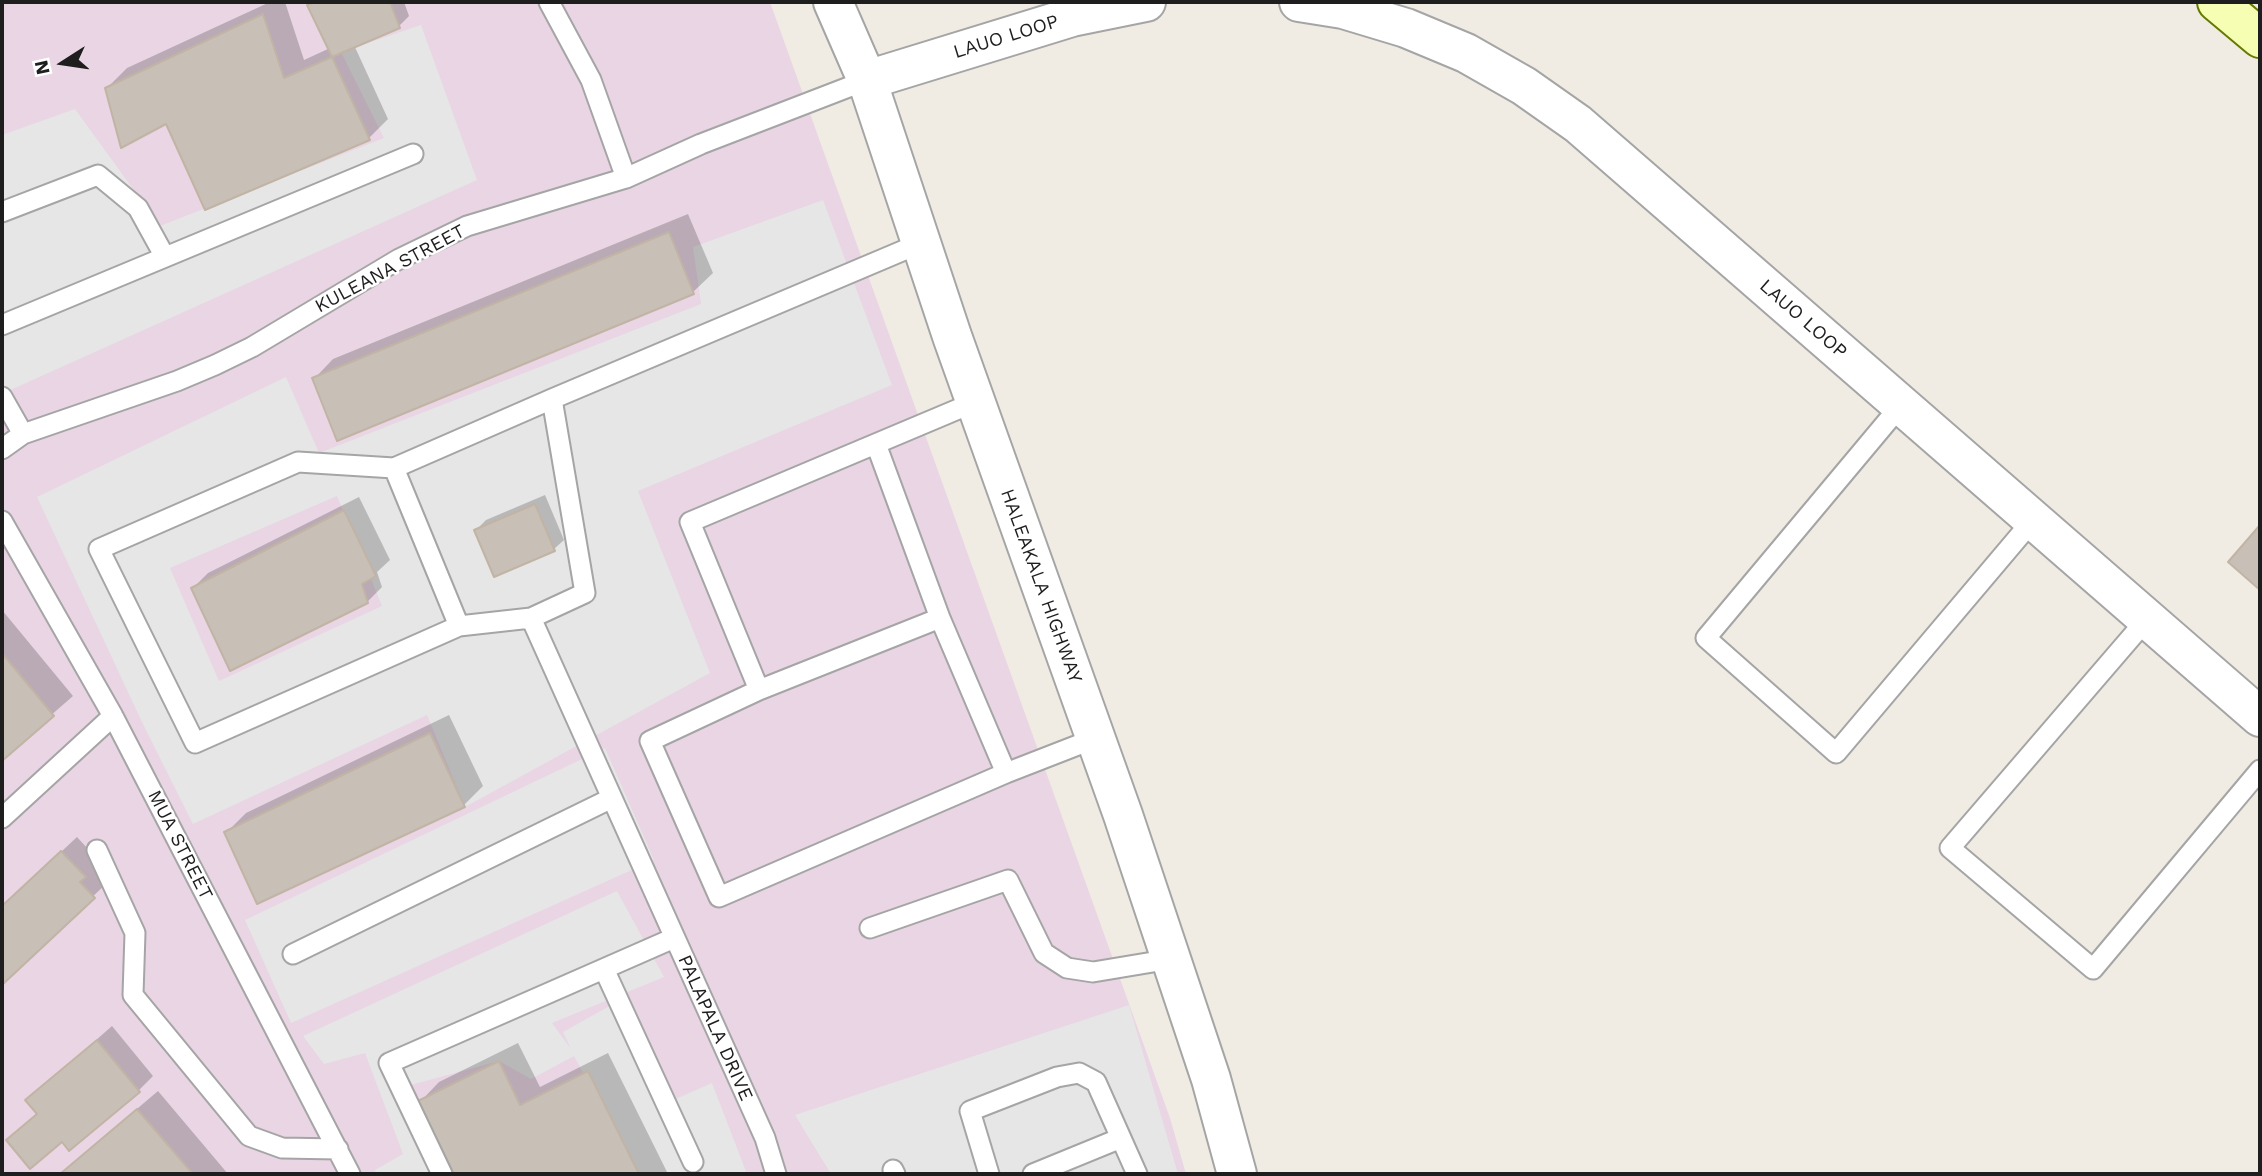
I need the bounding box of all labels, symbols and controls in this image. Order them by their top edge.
street label: LAUO LOOP [951,10,1061,64]
north arrow [28,28,98,98]
text: N [29,58,55,77]
street label: KULEANA STREET [311,220,469,318]
street label: LAUO LOOP [1755,275,1851,363]
street label: HALEAKALA HIGHWAY [995,486,1087,686]
street label: MUA STREET [143,786,217,904]
street label: PALAPALA DRIVE [673,952,757,1104]

